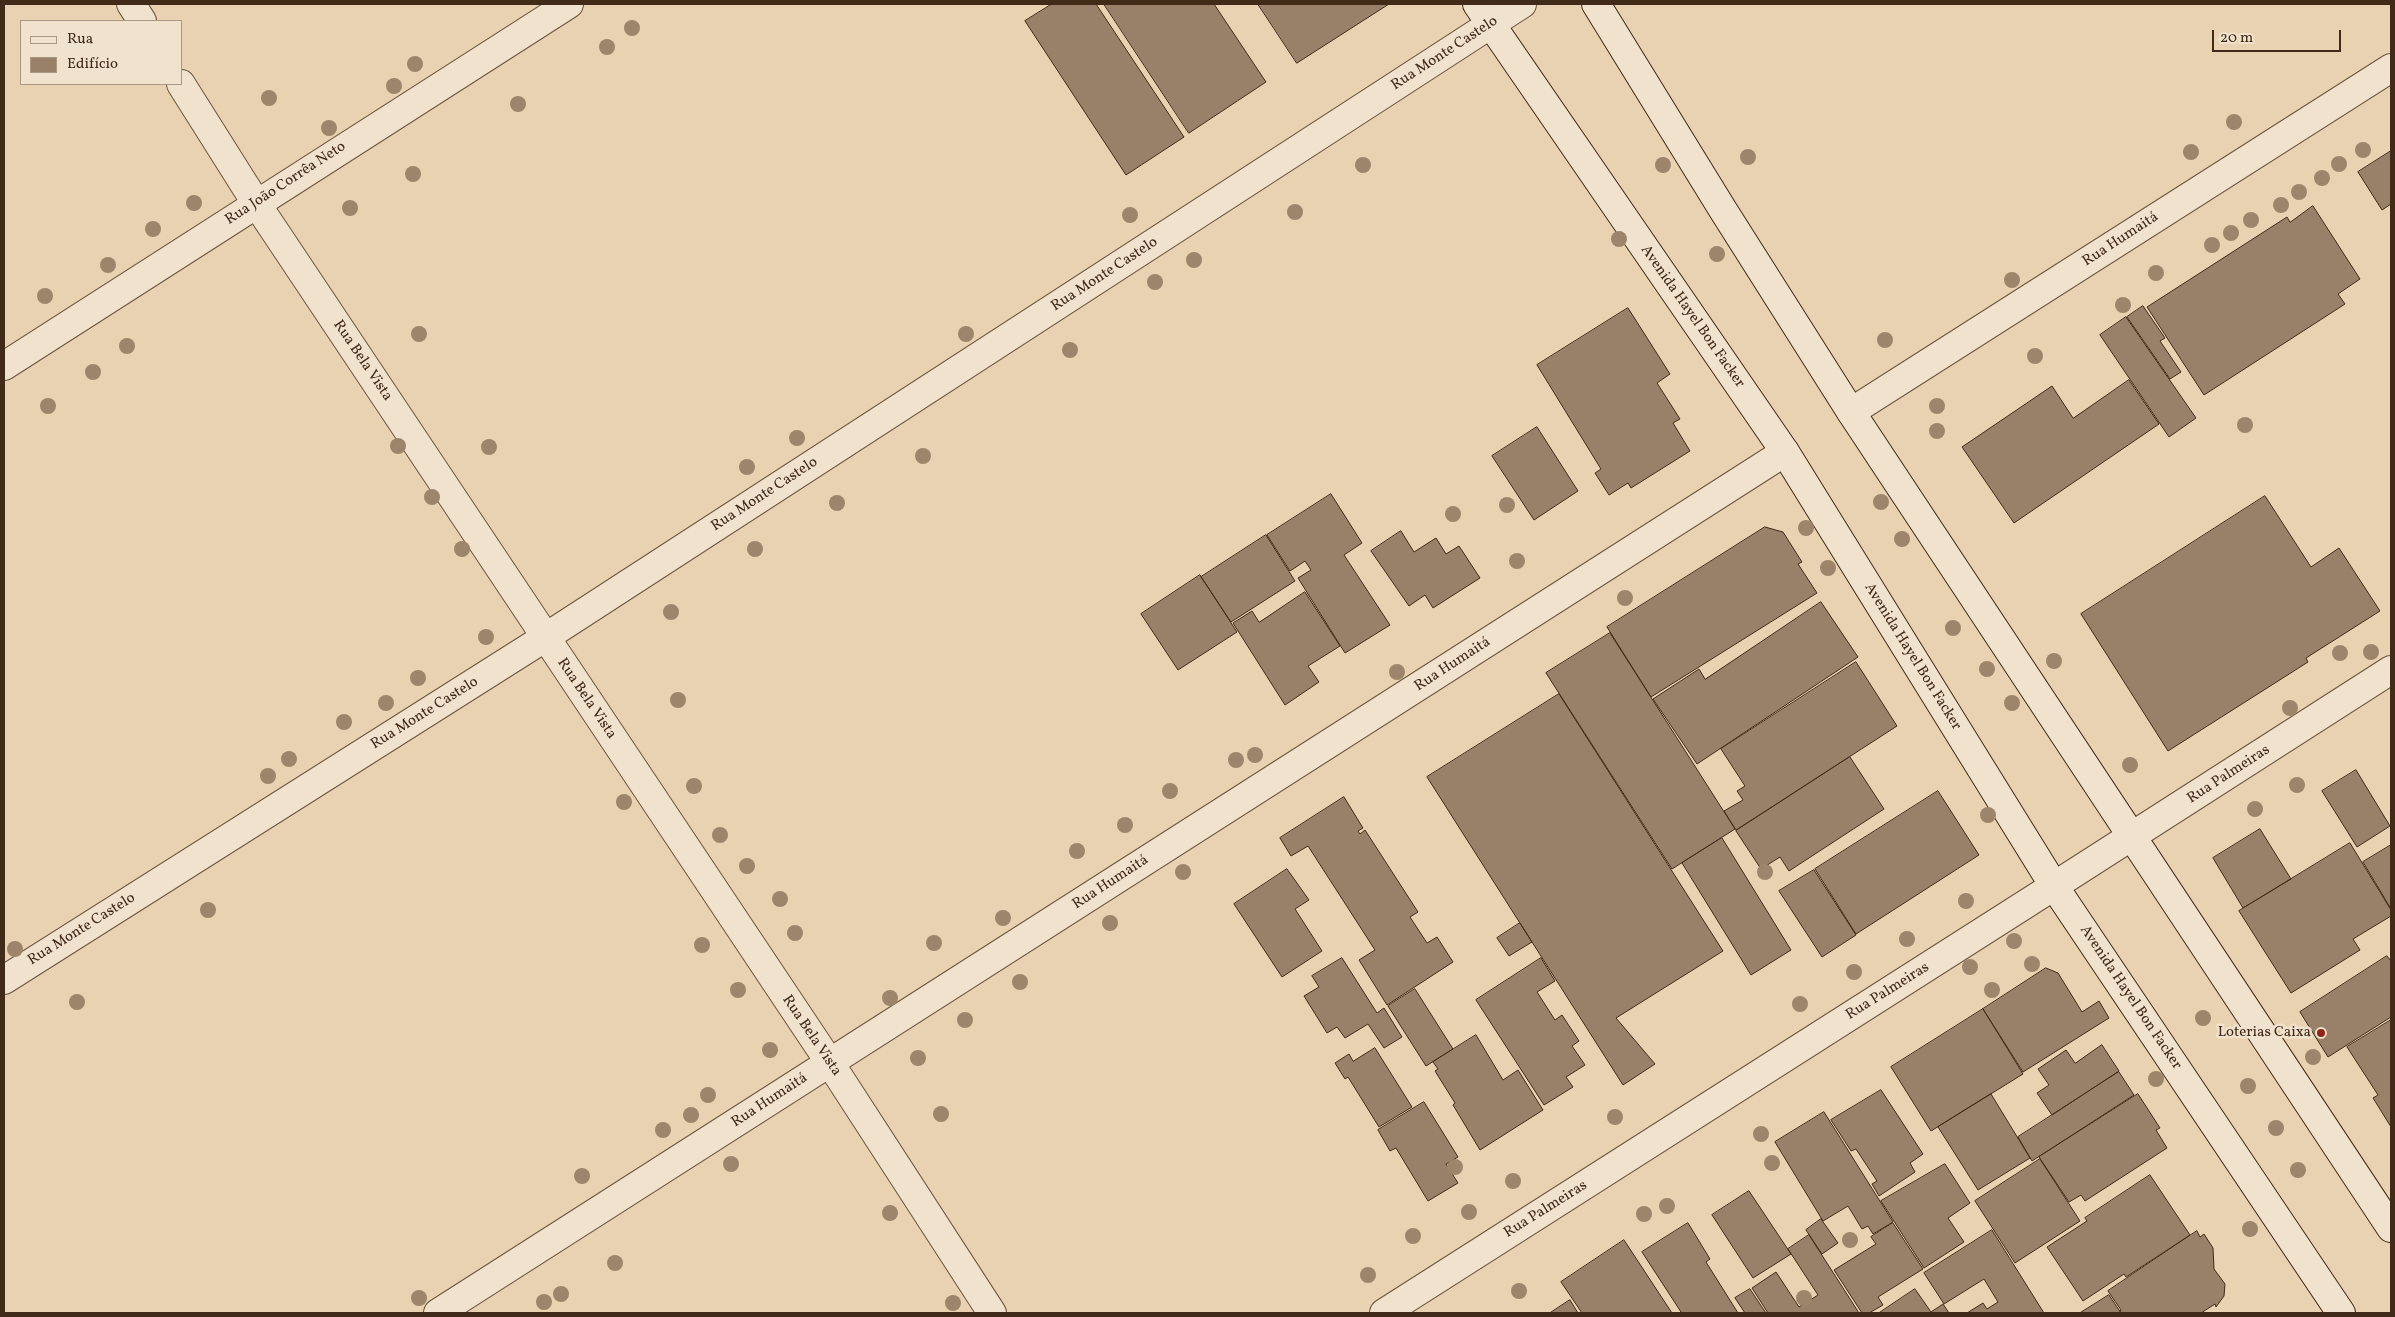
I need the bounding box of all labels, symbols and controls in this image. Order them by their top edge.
street label: Rua Monte Castelo [1388,13,1502,95]
legend [20,20,182,85]
scale bar [2215,20,2344,52]
text: 20 m [2220,28,2253,49]
text: Rua [67,29,93,50]
text: Edifício [67,54,118,75]
street label: Rua João Corrêa Neto [222,138,350,230]
street label: Rua Humaitá [2080,209,2162,271]
street label: Rua Monte Castelo [1048,234,1162,316]
street label: Avenida Hayel Bon Facker [1636,242,1748,392]
street label: Rua Bela Vista [328,317,396,405]
street label: Rua Monte Castelo [708,454,822,536]
street label: Avenida Hayel Bon Facker [1859,580,1965,734]
street label: Rua Humaitá [1412,634,1494,696]
street label: Rua Bela Vista [552,655,620,743]
street label: Rua Monte Castelo [368,674,482,754]
street label: Rua Palmeiras [2184,742,2274,808]
street label: Rua Humaitá [1070,852,1152,914]
street label: Rua Monte Castelo [25,890,139,970]
street label: Avenida Hayel Bon Facker [2075,923,2185,1073]
street label: Rua Palmeiras [1843,959,1933,1025]
street label: Rua Bela Vista [777,992,845,1080]
place label: Loterias Caixa [2218,1024,2311,1042]
marker: Loterias Caixa [2315,1027,2327,1039]
street label: Rua Humaitá [729,1070,811,1132]
street label: Rua Palmeiras [1501,1177,1591,1243]

